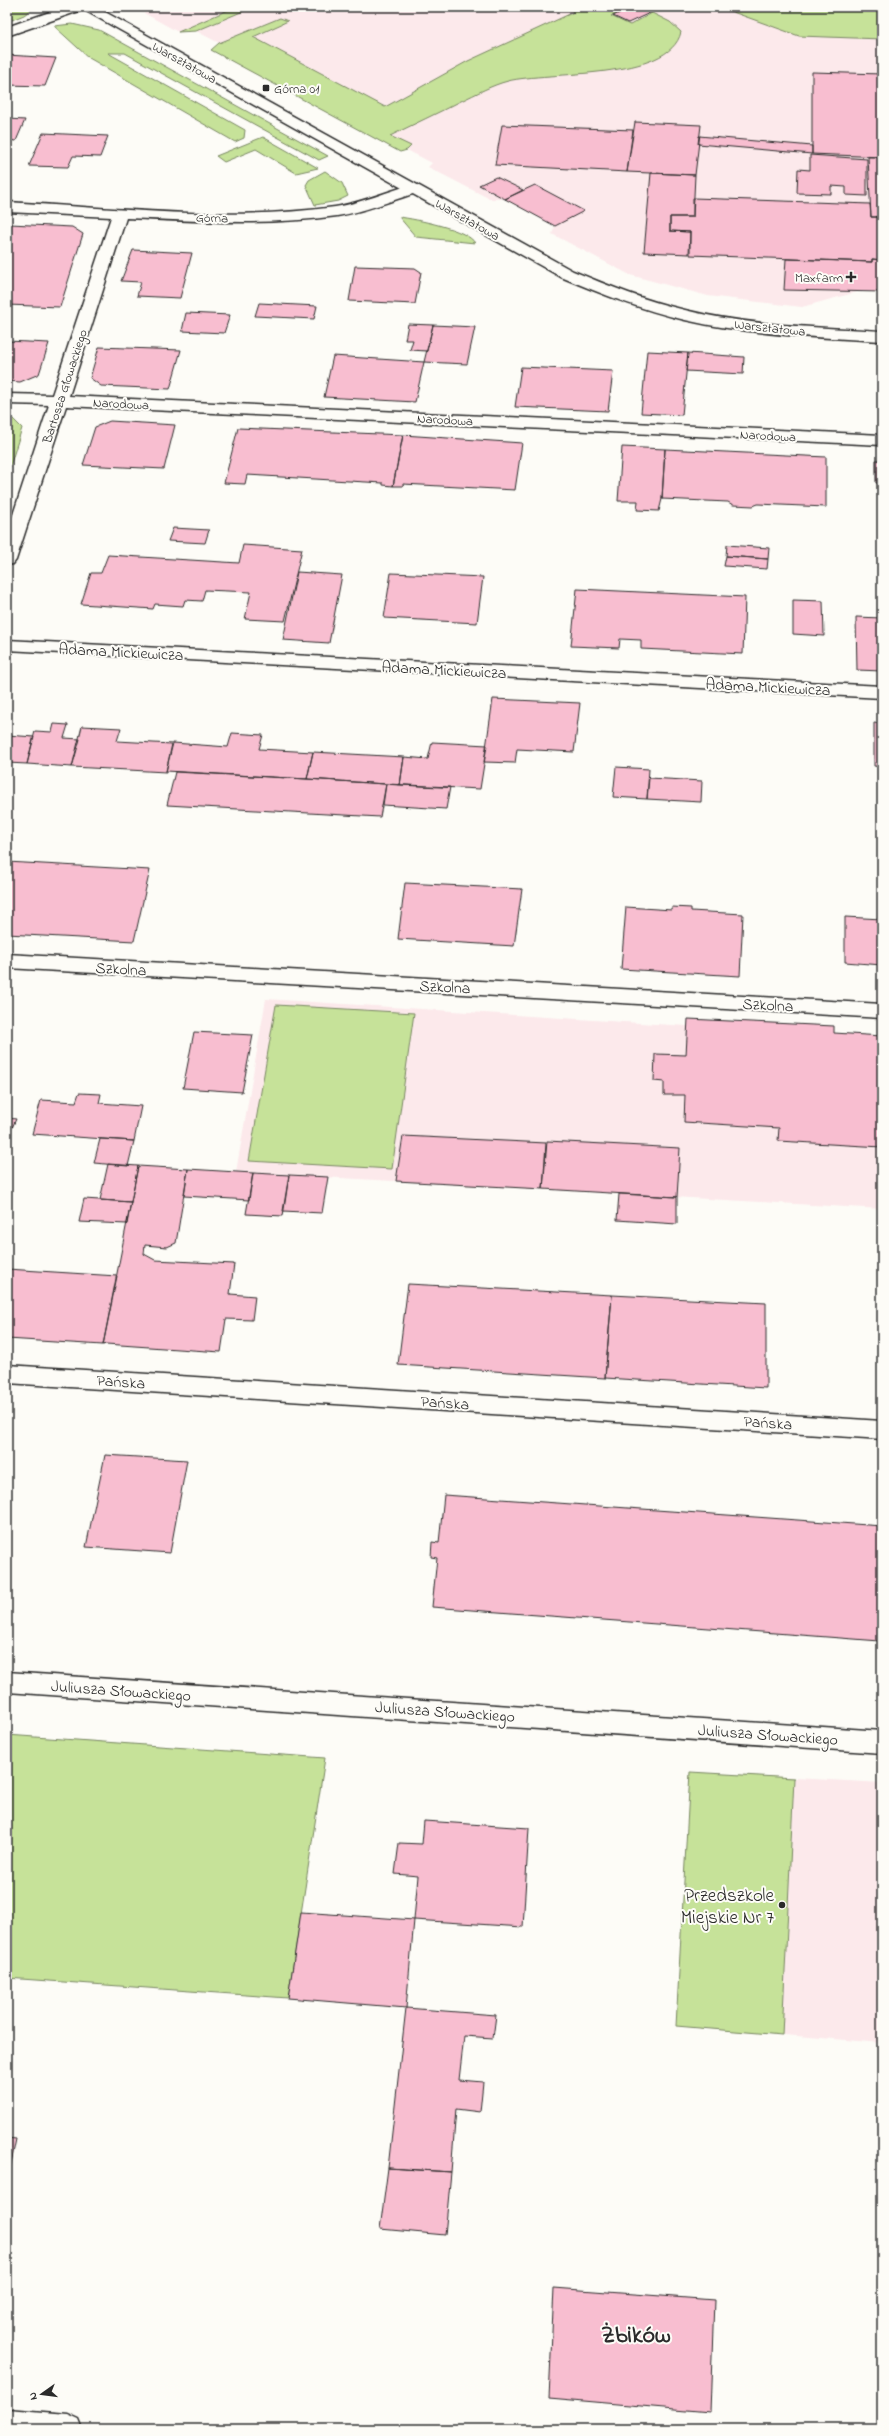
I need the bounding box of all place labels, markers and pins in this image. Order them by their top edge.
place label: Górna 01 [274,80,319,99]
marker: Górna 01 [261,83,271,93]
place label: Maxfarm [795,269,843,288]
marker: Maxfarm [846,272,856,282]
place label: Przedszkole Miejskie Nr 7 [681,1883,774,1932]
marker: Przedszkole Miejskie Nr 7 [777,1900,787,1910]

